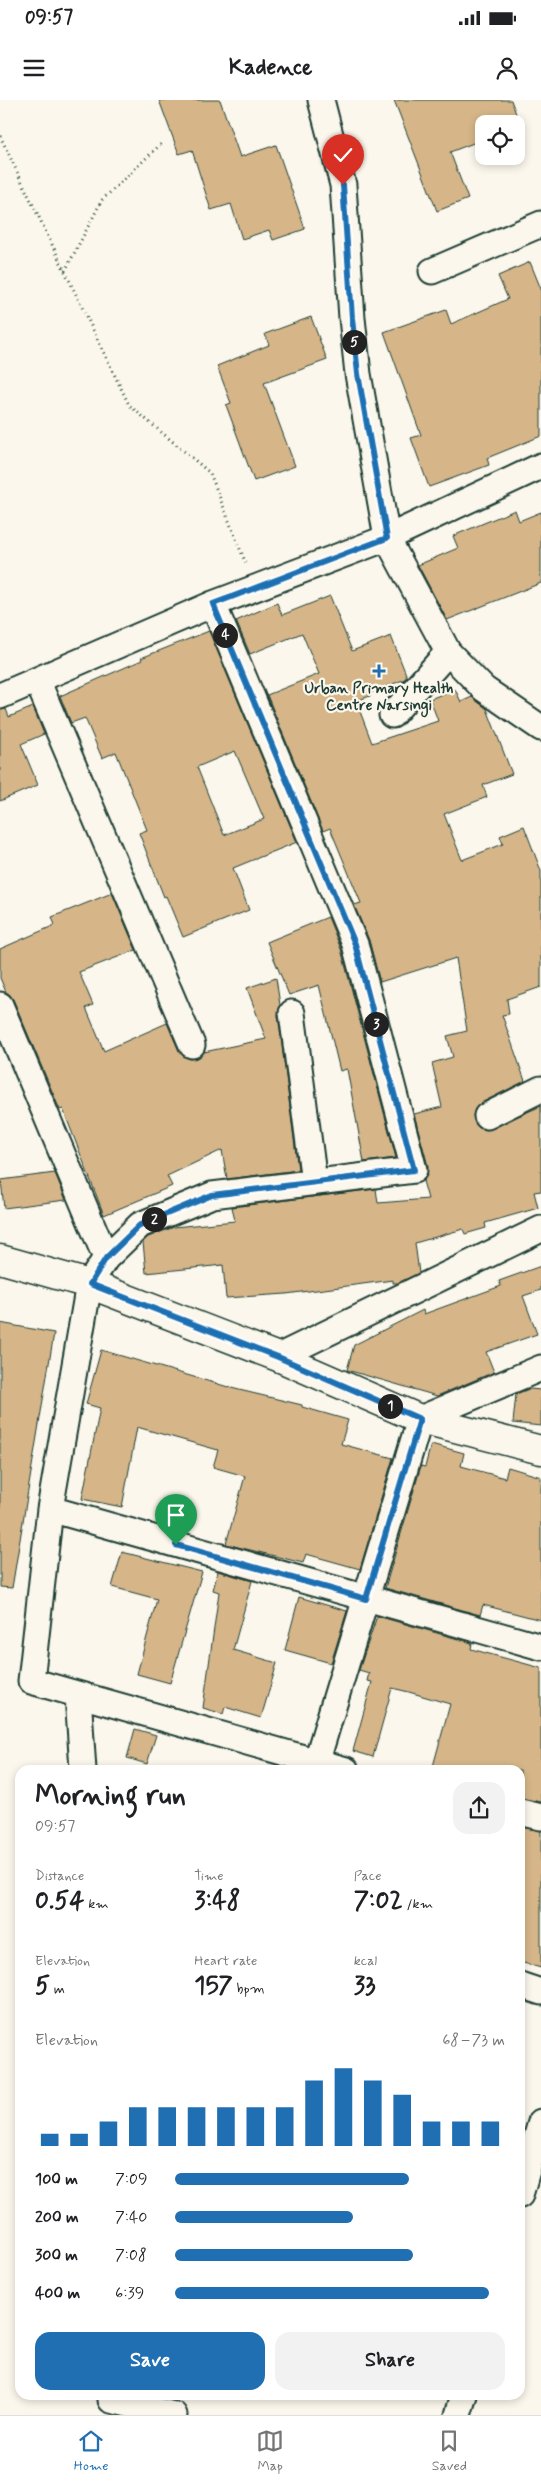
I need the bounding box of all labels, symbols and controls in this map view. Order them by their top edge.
text: 09:57 [25,5,73,30]
icon: menu [20,54,48,82]
text: Kadence [229,54,312,82]
icon: person [493,54,521,82]
map controls [475,115,525,165]
button: locate [475,115,525,165]
pin [322,134,364,185]
icon: check [329,141,357,169]
pin: 5 [342,330,366,354]
text: 5 [350,333,359,351]
pin: 4 [212,622,238,648]
text: 4 [221,626,230,644]
marker: Urban Primary Health Centre Narsingi [372,664,386,678]
place label: Urban Primary Health Centre Narsingi [305,679,454,718]
pin: 3 [364,1012,388,1036]
text: 3 [373,1015,380,1033]
pin: 2 [142,1206,166,1232]
text: 2 [151,1210,158,1228]
pin: 1 [378,1394,402,1418]
text: 1 [387,1397,394,1415]
pin [155,1494,197,1545]
icon: arrive [162,1501,190,1529]
text: Morning run [35,1778,186,1815]
button: share [453,1782,505,1834]
text: 09:57 [35,1816,75,1837]
text: Distance [35,1867,84,1885]
text: Time [194,1867,224,1885]
text: Pace [354,1867,382,1885]
text: 0.54 [35,1885,84,1918]
text: 3:48 [194,1885,241,1918]
text: 7:02 [354,1885,403,1918]
text: km [84,1895,109,1913]
text: /km [403,1895,433,1913]
text: Elevation [35,1952,90,1970]
text: Heart rate [194,1952,257,1970]
text: kcal [354,1952,377,1970]
text: 5 [35,1970,50,2003]
text: 157 [194,1970,233,2003]
text: 33 [354,1970,376,2003]
text: m [50,1980,65,1998]
text: bpm [233,1980,265,1998]
text: Elevation [35,2030,98,2051]
text: 68–73 m [442,2030,505,2051]
text: 100 m [35,2169,78,2190]
text: 7:09 [115,2169,147,2190]
text: 200 m [35,2207,79,2228]
text: 7:40 [115,2207,147,2228]
text: 300 m [35,2245,78,2266]
text: 7:08 [115,2245,147,2266]
text: 400 m [35,2283,80,2304]
text: 6:39 [115,2283,144,2304]
button: Save [35,2332,265,2390]
button: Share [275,2332,505,2390]
tab: Home [74,2427,109,2475]
tab: Map [256,2427,284,2475]
tab: Saved [432,2427,467,2475]

